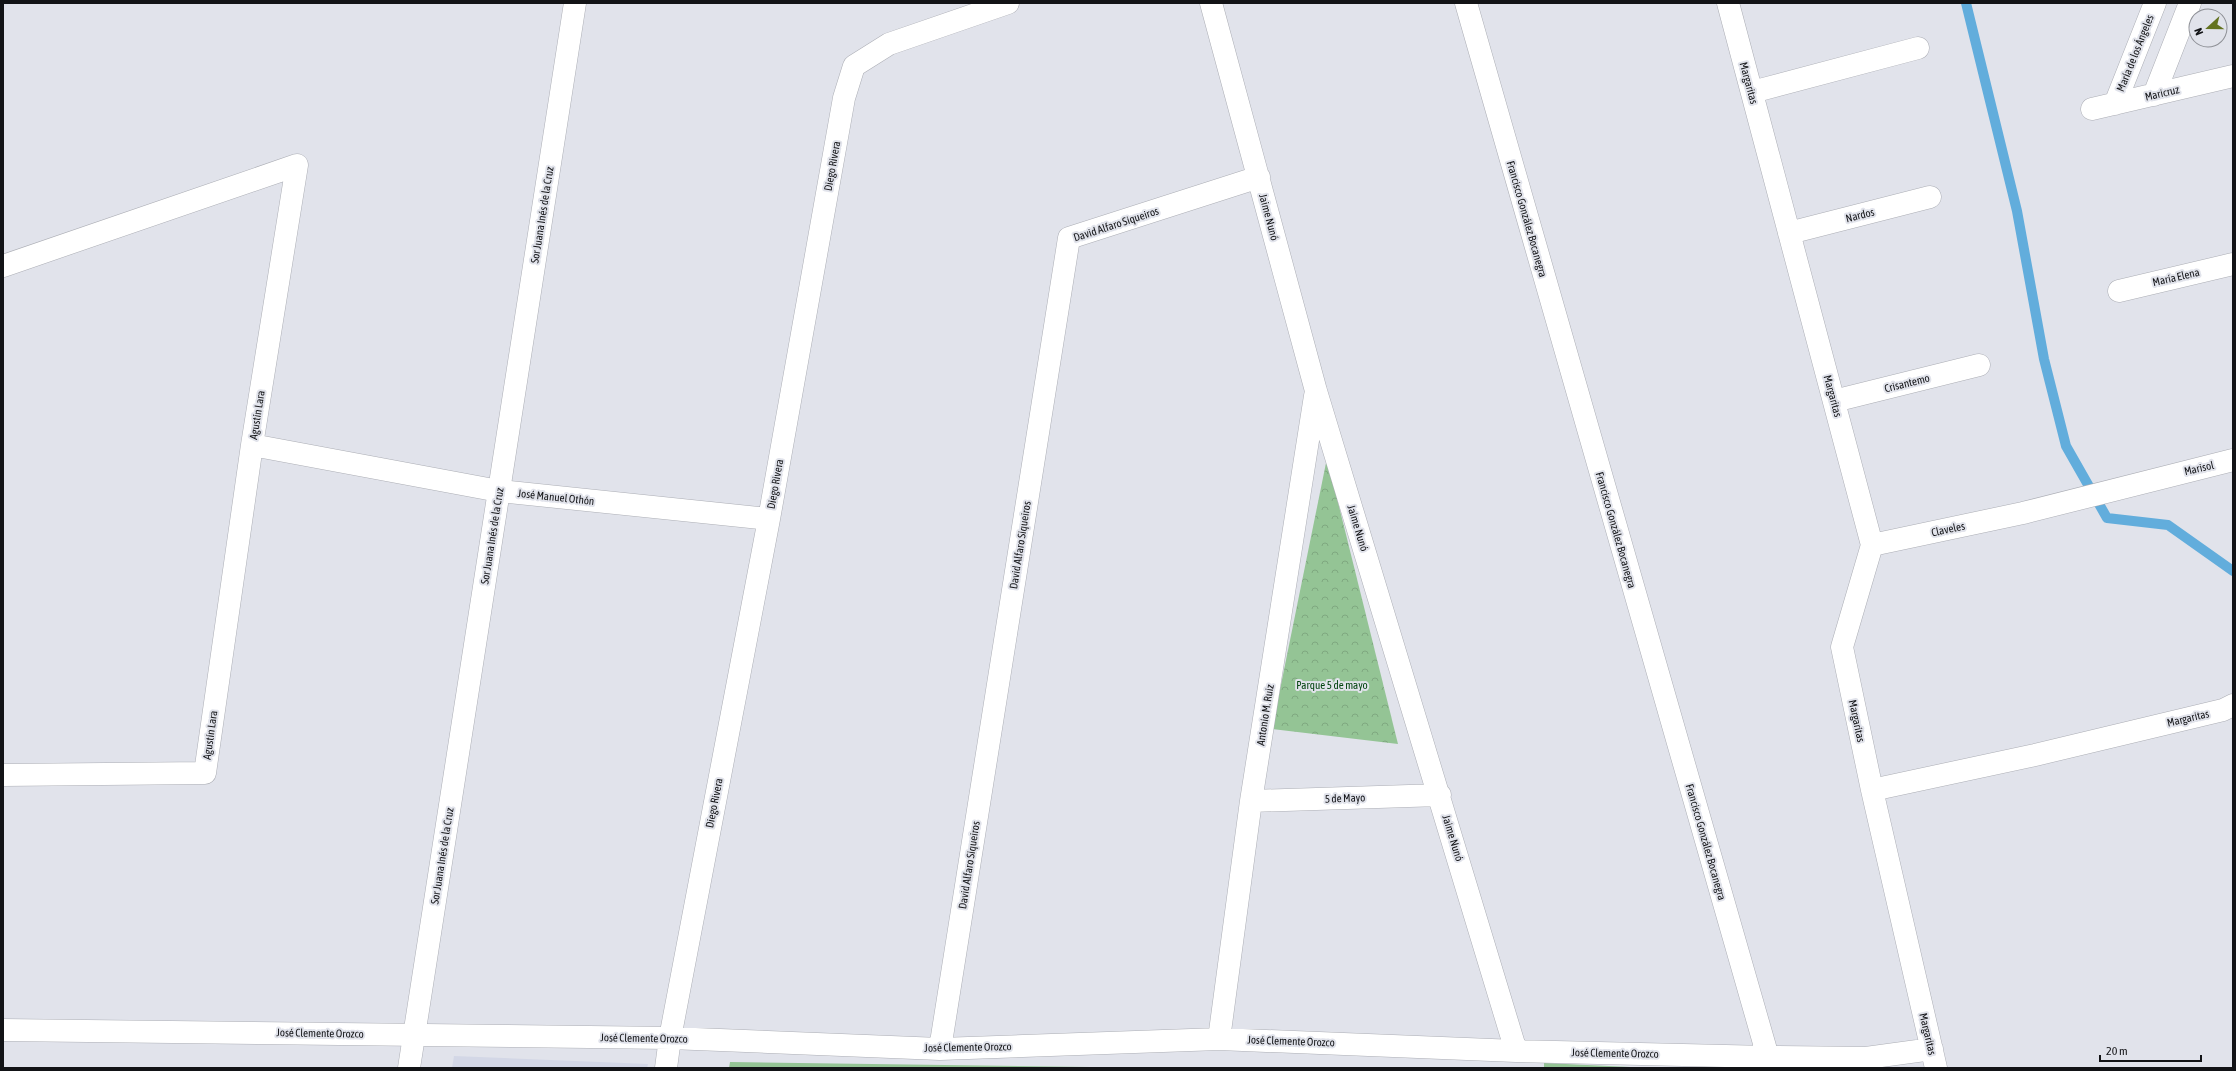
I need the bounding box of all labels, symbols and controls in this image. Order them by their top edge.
north arrow [2188,8,2228,48]
street label: María de los Ángeles [2114,13,2156,93]
text: N [2192,26,2205,37]
street label: Margaritas [1738,61,1760,105]
street label: Maricruz [2144,83,2180,103]
street label: Diego Rivera [822,140,842,192]
street label: Francisco González Bocanegra [1505,159,1549,279]
street label: Sor Juana Inés de la Cruz [528,166,556,264]
street label: Jaime Nunó [1257,192,1281,242]
street label: David Alfaro Siqueiros [1072,205,1160,243]
street label: Nardos [1844,206,1876,224]
street label: María Elena [2151,266,2201,288]
street label: Crisantemo [1883,372,1931,394]
street label: Margaritas [1822,374,1844,418]
street label: Agustín Lara [247,390,267,440]
street label: Diego Rivera [765,458,785,510]
street label: Marisol [2183,459,2215,477]
street label: Francisco González Bocanegra [1594,470,1638,590]
street label: Sor Juana Inés de la Cruz [478,487,506,585]
street label: José Manuel Othón [517,487,595,507]
street label: David Alfaro Siqueiros [1007,500,1033,590]
street label: Jaime Nunó [1345,503,1371,553]
street label: Claveles [1930,520,1966,538]
park label: Parque 5 de mayo [1296,679,1368,691]
street label: Antonio M. Ruiz [1254,684,1276,746]
street label: Margaritas [1847,699,1867,743]
street label: Margaritas [2166,707,2210,729]
street label: Agustín Lara [201,710,219,760]
street label: Diego Rivera [703,777,725,829]
street label: Francisco González Bocanegra [1684,782,1728,902]
street label: 5 de Mayo [1325,791,1365,805]
street label: Sor Juana Inés de la Cruz [428,807,456,905]
street label: Jaime Nunó [1440,813,1466,863]
street label: David Alfaro Siqueiros [956,820,982,910]
street label: Margaritas [1917,1012,1939,1056]
street label: José Clemente Orozco [276,1026,364,1040]
street label: José Clemente Orozco [600,1031,688,1045]
street label: José Clemente Orozco [1247,1033,1335,1049]
scale bar [2100,1037,2201,1063]
street label: José Clemente Orozco [924,1040,1012,1054]
text: 20 m [2106,1044,2128,1058]
street label: José Clemente Orozco [1571,1046,1659,1060]

